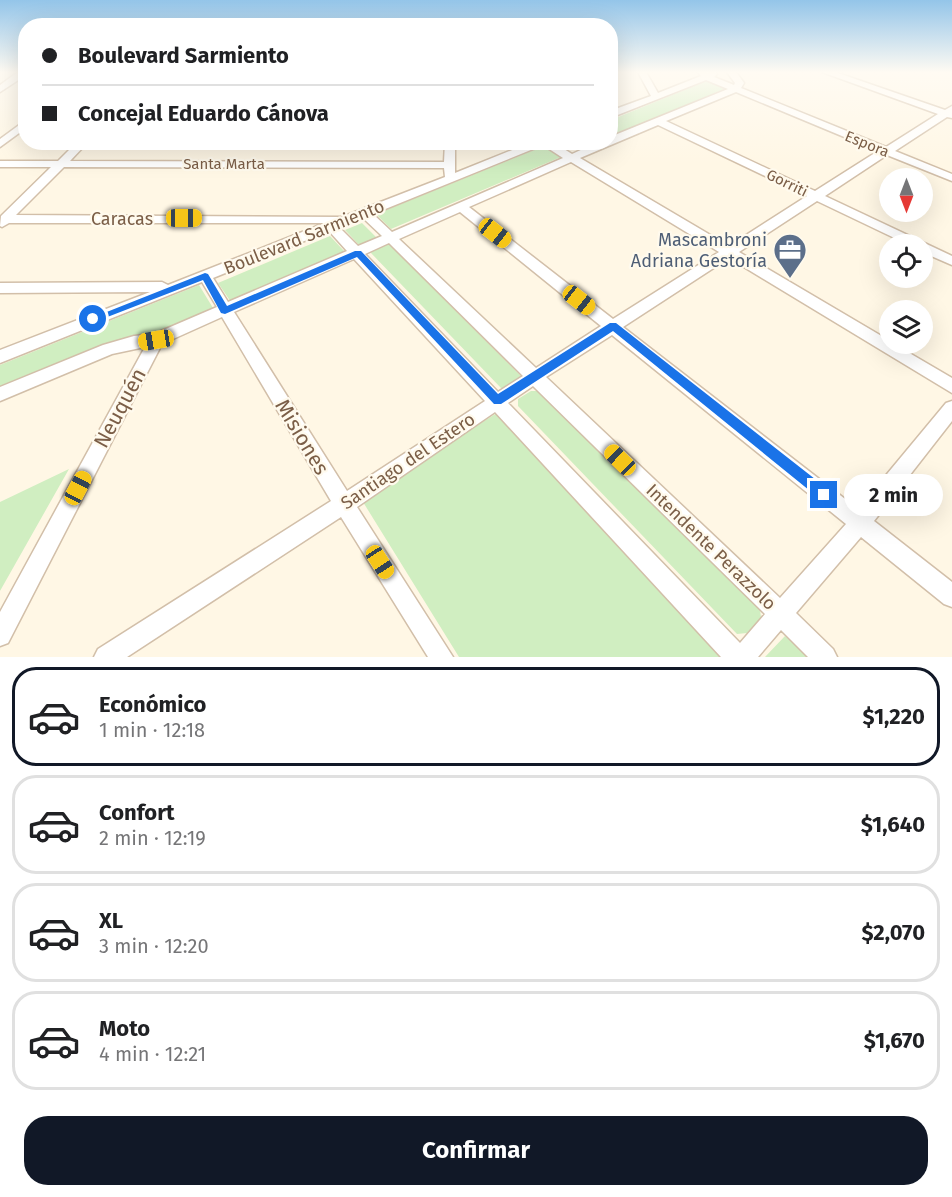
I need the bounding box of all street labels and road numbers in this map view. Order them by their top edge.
street label: Espora [842,127,892,161]
street label: Santa Marta [183,155,265,173]
street label: Gorriti [763,165,811,201]
street label: Boulevard Sarmiento [220,195,388,279]
street label: Caracas [91,208,153,230]
street label: Neuquén [88,364,152,452]
street label: Misiones [269,394,335,480]
street label: Santiago del Estero [337,408,479,514]
street label: Intendente Perazzolo [641,479,781,615]

